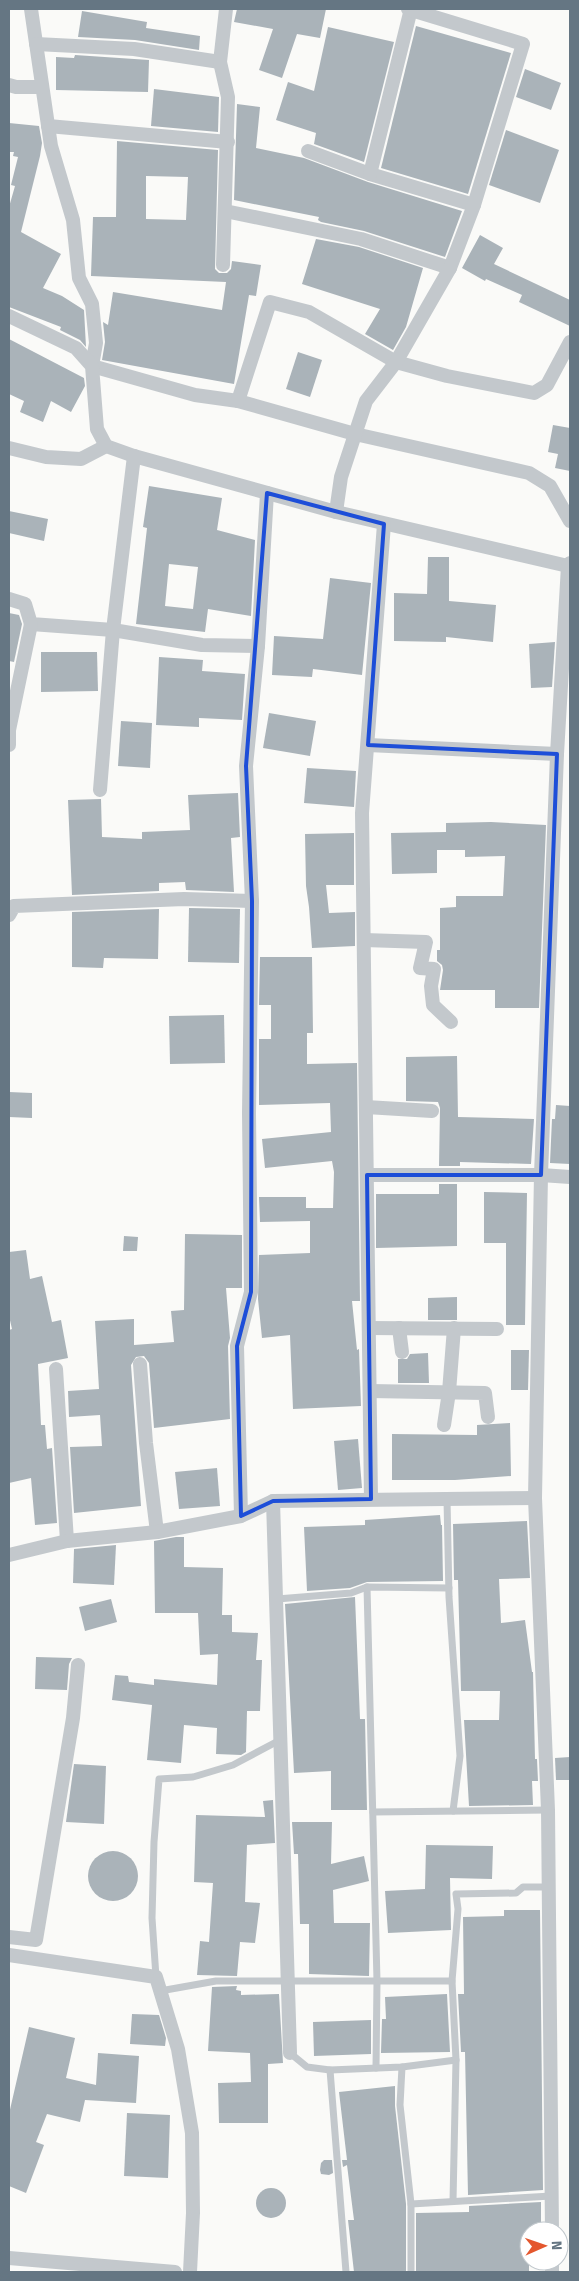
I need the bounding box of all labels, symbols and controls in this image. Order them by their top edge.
north arrow [519,2221,569,2271]
text: N [548,2241,565,2251]

